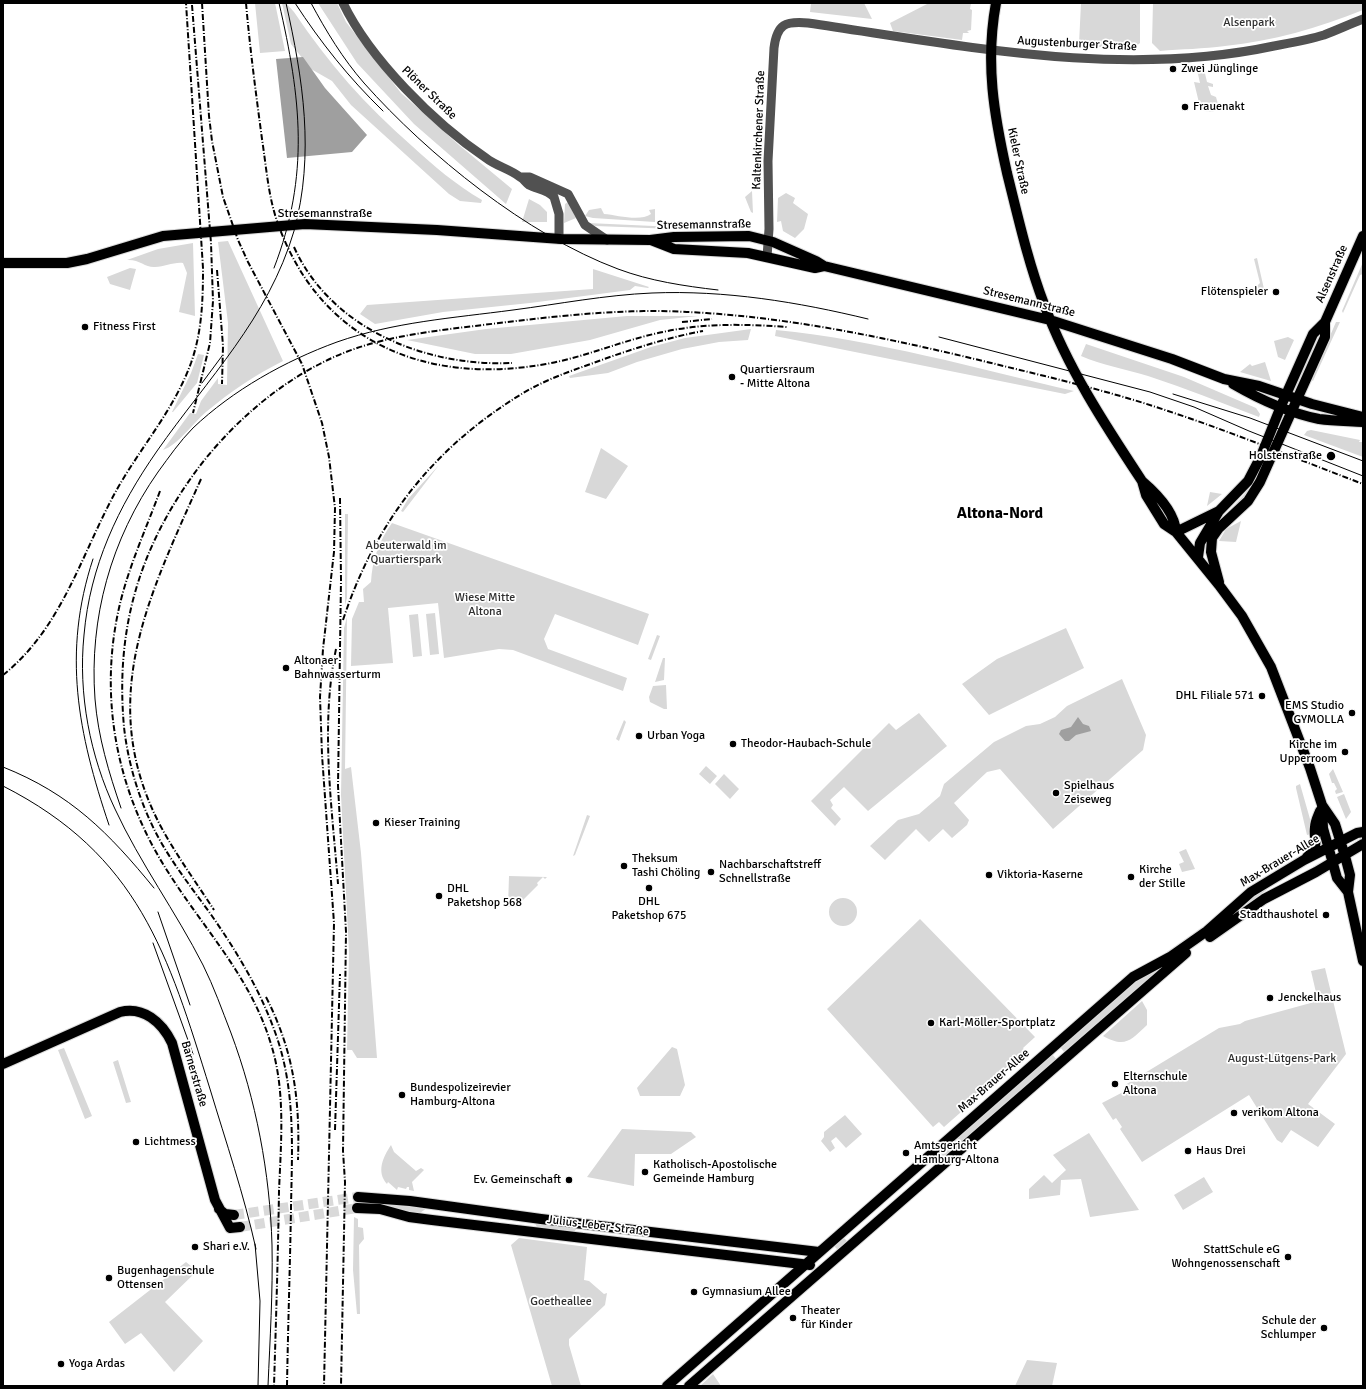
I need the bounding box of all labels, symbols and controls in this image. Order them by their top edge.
park label: Alsenpark [1223,16,1275,30]
street label: Augustenburger Straße [1017,34,1137,54]
place label: Zwei Jünglinge [1181,62,1258,76]
street label: Plöner Straße [399,63,459,123]
marker: Zwei Jünglinge [1168,64,1178,74]
street label: Kaltenkirchener Straße [750,70,768,190]
place label: Frauenakt [1193,100,1245,114]
marker: Frauenakt [1180,102,1190,112]
street label: Kieler Straße [1004,126,1032,196]
street label: Stresemannstraße [278,207,372,221]
street label: Stresemannstraße [657,217,751,233]
street label: Alsenstraße [1313,243,1351,305]
street label: Stresemannstraße [981,284,1077,320]
place label: Flötenspieler [1201,285,1268,299]
marker: Flötenspieler [1271,287,1281,297]
place label: Fitness First [93,320,156,334]
marker: Fitness First [80,322,90,332]
place label: Quartiersraum - Mitte Altona [740,363,815,391]
marker: Quartiersraum - Mitte Altona [727,372,737,382]
place label: Holstenstraße [1249,449,1322,463]
marker: Holstenstraße [1325,450,1337,462]
district label: Altona-Nord [957,504,1043,524]
park label: Abeuterwald im Quartierspark [366,539,446,567]
park label: Wiese Mitte Altona [455,591,515,619]
place label: Altonaer Bahnwasserturm [294,654,381,682]
marker: Altonaer Bahnwasserturm [281,663,291,673]
place label: DHL Filiale 571 [1176,689,1254,703]
marker: DHL Filiale 571 [1257,691,1267,701]
place label: EMS Studio GYMOLLA [1285,699,1344,727]
marker: EMS Studio GYMOLLA [1347,708,1357,718]
place label: Urban Yoga [647,729,705,743]
marker: Urban Yoga [634,731,644,741]
place label: Theodor-Haubach-Schule [741,737,871,751]
place label: Kirche im Upperroom [1280,738,1337,766]
marker: Theodor-Haubach-Schule [728,739,738,749]
marker: Kirche im Upperroom [1340,747,1350,757]
place label: Spielhaus Zeiseweg [1064,779,1114,807]
marker: Spielhaus Zeiseweg [1051,788,1061,798]
place label: Kieser Training [384,816,460,830]
marker: Kieser Training [371,818,381,828]
street label: Max-Brauer-Allee [1238,832,1322,890]
place label: Theksum Tashi Chöling [632,852,700,880]
place label: Nachbarschaftstreff Schnellstraße [719,858,821,886]
marker: Theksum Tashi Chöling [619,861,629,871]
place label: Kirche der Stille [1139,863,1185,891]
marker: Nachbarschaftstreff Schnellstraße [706,867,716,877]
place label: Viktoria-Kaserne [997,868,1083,882]
marker: Viktoria-Kaserne [984,870,994,880]
marker: Kirche der Stille [1126,872,1136,882]
place label: DHL Paketshop 568 [447,882,522,910]
marker: DHL Paketshop 675 [644,883,654,893]
marker: DHL Paketshop 568 [434,891,444,901]
place label: DHL Paketshop 675 [611,895,687,923]
place label: Stadthaushotel [1240,908,1318,922]
marker: Stadthaushotel [1321,910,1331,920]
place label: Jenckelhaus [1278,991,1341,1005]
marker: Jenckelhaus [1265,993,1275,1003]
place label: Karl-Möller-Sportplatz [939,1016,1055,1030]
marker: Karl-Möller-Sportplatz [926,1018,936,1028]
street label: Barnerstraße [178,1039,210,1109]
street label: Max-Brauer-Allee [955,1046,1033,1116]
park label: August-Lütgens-Park [1228,1052,1336,1066]
place label: Elternschule Altona [1123,1070,1188,1098]
marker: Elternschule Altona [1110,1079,1120,1089]
place label: Bundespolizeirevier Hamburg-Altona [410,1081,511,1109]
marker: Bundespolizeirevier Hamburg-Altona [397,1090,407,1100]
place label: verikom Altona [1242,1106,1319,1120]
marker: verikom Altona [1229,1108,1239,1118]
place label: Lichtmess [144,1135,196,1149]
marker: Lichtmess [131,1137,141,1147]
place label: Amtsgericht Hamburg-Altona [914,1139,999,1167]
place label: Haus Drei [1196,1144,1246,1158]
marker: Haus Drei [1183,1146,1193,1156]
marker: Amtsgericht Hamburg-Altona [901,1148,911,1158]
place label: Katholisch-Apostolische Gemeinde Hamburg [653,1158,777,1186]
marker: Katholisch-Apostolische Gemeinde Hamburg [640,1167,650,1177]
place label: Ev. Gemeinschaft [473,1173,561,1187]
marker: Ev. Gemeinschaft [564,1175,574,1185]
street label: Julius-Leber-Straße [546,1213,650,1239]
place label: Shari e.V. [203,1240,250,1254]
marker: Shari e.V. [190,1242,200,1252]
place label: StattSchule eG Wohngenossenschaft [1171,1243,1280,1271]
marker: StattSchule eG Wohngenossenschaft [1283,1252,1293,1262]
place label: Bugenhagenschule Ottensen [117,1264,215,1292]
marker: Bugenhagenschule Ottensen [104,1273,114,1283]
place label: Gymnasium Allee [702,1285,791,1299]
marker: Gymnasium Allee [689,1287,699,1297]
park label: Goetheallee [530,1295,592,1309]
place label: Theater für Kinder [801,1304,852,1332]
marker: Theater für Kinder [788,1313,798,1323]
place label: Schule der Schlumper [1261,1314,1316,1342]
marker: Schule der Schlumper [1319,1323,1329,1333]
place label: Yoga Ardas [69,1357,125,1371]
marker: Yoga Ardas [56,1359,66,1369]

